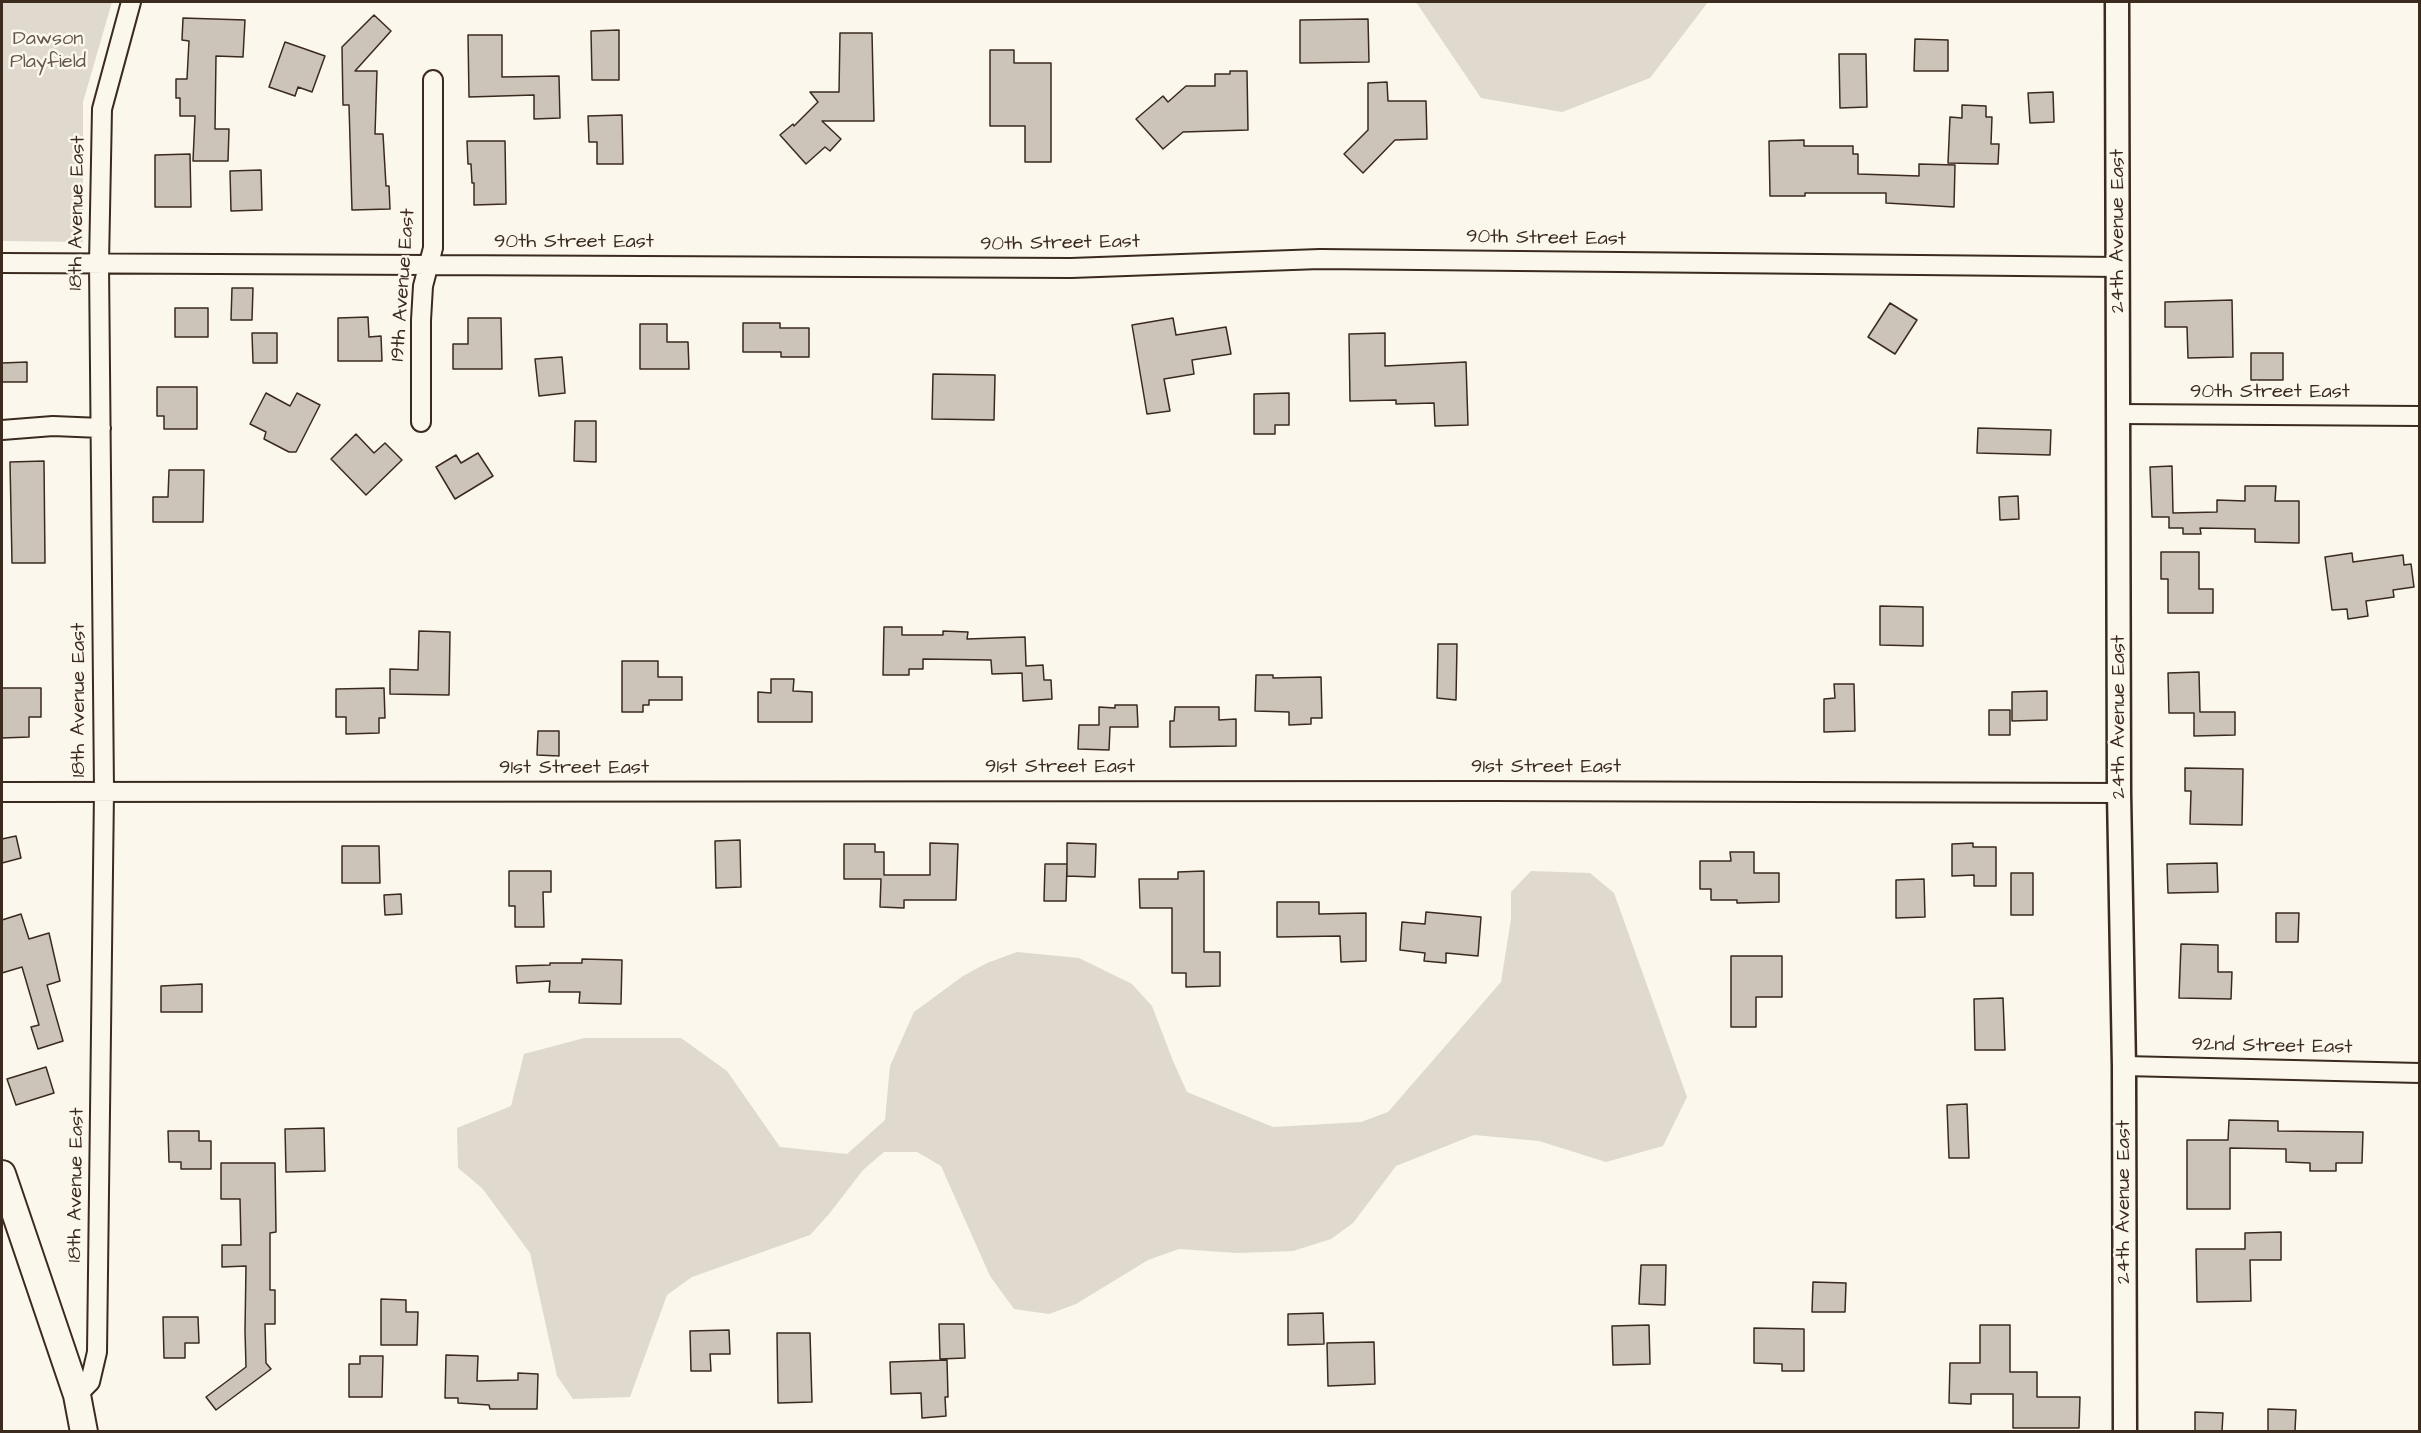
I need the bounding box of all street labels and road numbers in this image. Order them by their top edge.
street label: 18th Avenue East [65,135,91,291]
street label: 24th Avenue East [2107,149,2131,313]
street label: 19th Avenue East [387,208,421,362]
street label: 90th Street East [1466,226,1626,252]
street label: 90th Street East [494,231,654,255]
street label: 90th Street East [980,231,1140,257]
street label: 90th Street East [2190,381,2350,405]
street label: 18th Avenue East [68,623,92,777]
street label: 24th Avenue East [2108,635,2132,799]
street label: 91st Street East [985,756,1135,780]
street label: 91st Street East [1471,756,1621,780]
street label: 91st Street East [499,757,649,781]
street label: 92nd Street East [2191,1034,2353,1060]
street label: 18th Avenue East [64,1107,90,1263]
street label: 24th Avenue East [2113,1120,2137,1284]

